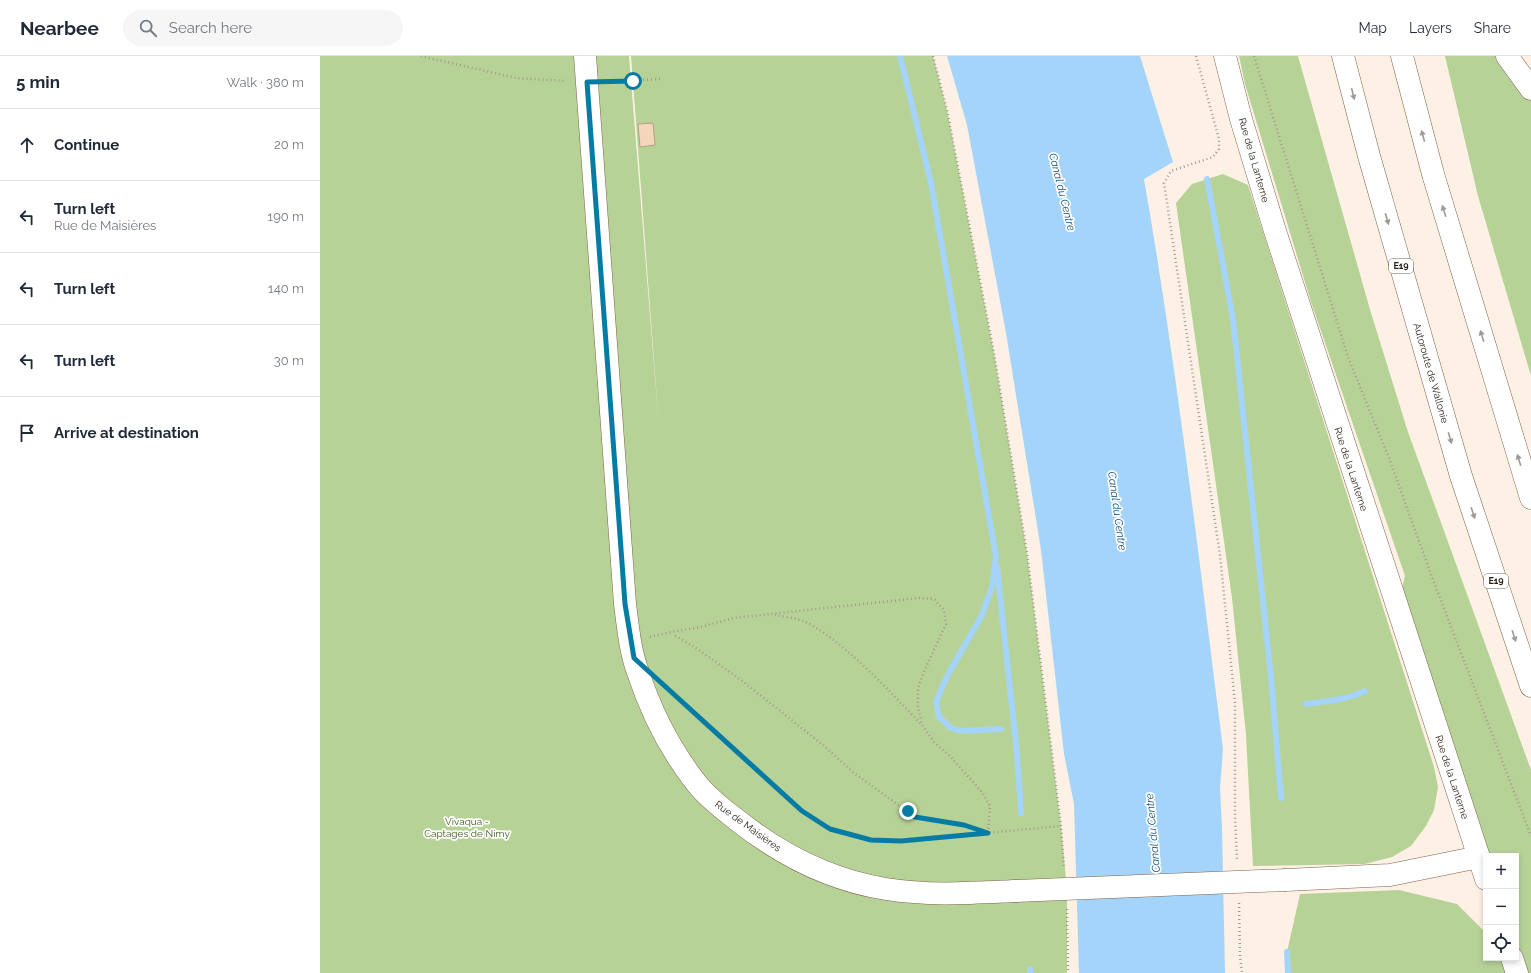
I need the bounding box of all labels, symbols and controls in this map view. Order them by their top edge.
search box [123,10,403,46]
text: Nearbee [20,17,99,39]
icon: search [137,17,159,39]
text: Search here [169,19,252,37]
text: Map [1359,20,1387,36]
text: Layers [1409,20,1452,36]
text: Share [1474,20,1511,36]
text: 5 min [16,72,60,92]
route start [624,72,642,90]
text: Walk · 380 m [227,75,304,90]
one-way arrow [1350,88,1356,100]
street label: Rue de la Lanterne [1237,116,1271,204]
one-way arrow [1420,130,1426,142]
icon: ahead [16,134,38,156]
text: Continue [54,136,119,154]
text: 20 m [274,137,304,152]
water label: Canal du Centre [1046,152,1078,232]
text: Turn left [54,200,115,218]
one-way arrow [1441,205,1447,217]
icon: left [16,206,38,228]
text: 190 m [268,209,304,224]
one-way arrow [1384,214,1390,226]
text: Rue de Maisières [54,218,156,233]
road number: E19 [1389,259,1413,273]
icon: left [16,278,38,300]
text: Turn left [54,280,115,298]
text: 140 m [268,281,304,296]
street label: Autoroute de Wallonie [1411,322,1451,424]
one-way arrow [1479,330,1485,342]
icon: left [16,350,38,372]
text: Turn left [54,352,115,370]
text: 30 m [274,353,304,368]
icon: arrive [16,422,38,444]
text: Arrive at destination [54,424,199,442]
street label: Rue de la Lanterne [1332,426,1370,512]
one-way arrow [1447,433,1453,445]
one-way arrow [1516,454,1522,466]
water label: Canal du Centre [1105,471,1129,551]
one-way arrow [1471,507,1477,519]
road number: E19 [1484,574,1508,588]
one-way arrow [1512,631,1518,643]
street label: Rue de la Lanterne [1433,734,1471,820]
water label: Canal du Centre [1143,793,1163,873]
street label: Rue de Maisières [713,798,783,854]
route end [899,802,917,820]
park label: Vivaqua - Captages de Nimy [424,816,510,839]
map controls [1483,853,1519,961]
button: + [1483,853,1519,889]
button: − [1483,889,1519,925]
button: locate [1483,925,1519,961]

